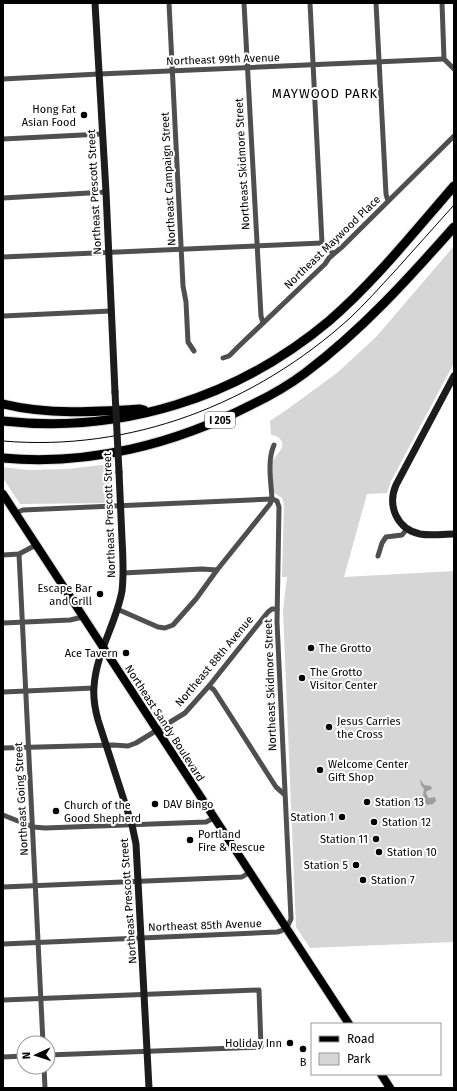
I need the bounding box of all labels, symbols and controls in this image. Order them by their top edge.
street label: Northeast 99th Avenue [166,51,280,68]
district label: MAYWOOD PARK [272,86,378,101]
street label: Northeast Skidmore Street [233,98,252,230]
place label: Hong Fat Asian Food [22,103,76,129]
marker: Hong Fat Asian Food [79,110,89,120]
street label: Northeast Campaign Street [158,112,179,246]
street label: Northeast Prescott Street [85,129,104,255]
street label: Northeast Maywood Place [281,193,383,292]
road number: I 205 [205,412,235,428]
street label: Northeast Prescott Street [101,452,118,578]
place label: Escape Bar and Grill [38,582,93,608]
marker: Escape Bar and Grill [95,589,105,599]
street label: Northeast 88th Avenue [173,613,256,709]
street label: Northeast Skidmore Street [262,619,279,751]
place label: The Grotto [319,642,372,655]
marker: The Grotto [306,643,316,653]
place label: Ace Tavern [65,647,118,660]
marker: Ace Tavern [121,648,131,658]
street label: Northeast Sandy Boulevard [122,663,207,784]
place label: The Grotto Visitor Center [310,666,378,692]
marker: The Grotto Visitor Center [297,673,307,683]
place label: Jesus Carries the Cross [337,715,401,741]
marker: Jesus Carries the Cross [324,722,334,732]
street label: Northeast Going Street [12,742,31,856]
place label: Welcome Center Gift Shop [328,758,409,784]
marker: Welcome Center Gift Shop [315,765,325,775]
place label: Station 13 [375,796,424,809]
marker: Station 13 [362,797,372,807]
place label: DAV Bingo [163,798,213,811]
place label: Church of the Good Shepherd [64,799,141,825]
marker: DAV Bingo [150,799,160,809]
marker: Church of the Good Shepherd [51,806,61,816]
place label: Station 1 [291,811,334,824]
marker: Station 1 [337,812,347,822]
place label: Station 12 [382,816,431,829]
marker: Station 12 [369,817,379,827]
place label: Portland Fire & Rescue [198,828,265,854]
place label: Station 11 [320,833,368,846]
marker: Station 11 [371,834,381,844]
marker: Portland Fire & Rescue [185,835,195,845]
street label: Northeast Prescott Street [118,838,139,964]
place label: Station 10 [387,846,437,859]
marker: Station 10 [374,847,384,857]
place label: Station 5 [304,859,348,872]
marker: Station 5 [351,860,361,870]
place label: Station 7 [371,874,415,887]
marker: Station 7 [358,875,368,885]
street label: Northeast 85th Avenue [148,917,262,934]
legend [311,1023,441,1075]
text: Road [347,1032,375,1046]
north arrow [16,1035,56,1075]
place label: Holiday Inn [225,1037,282,1050]
marker: Holiday Inn [285,1038,295,1048]
marker: B [298,1044,308,1054]
text: N [20,1052,33,1059]
text: Park [347,1052,371,1066]
place label: B [300,1056,307,1069]

